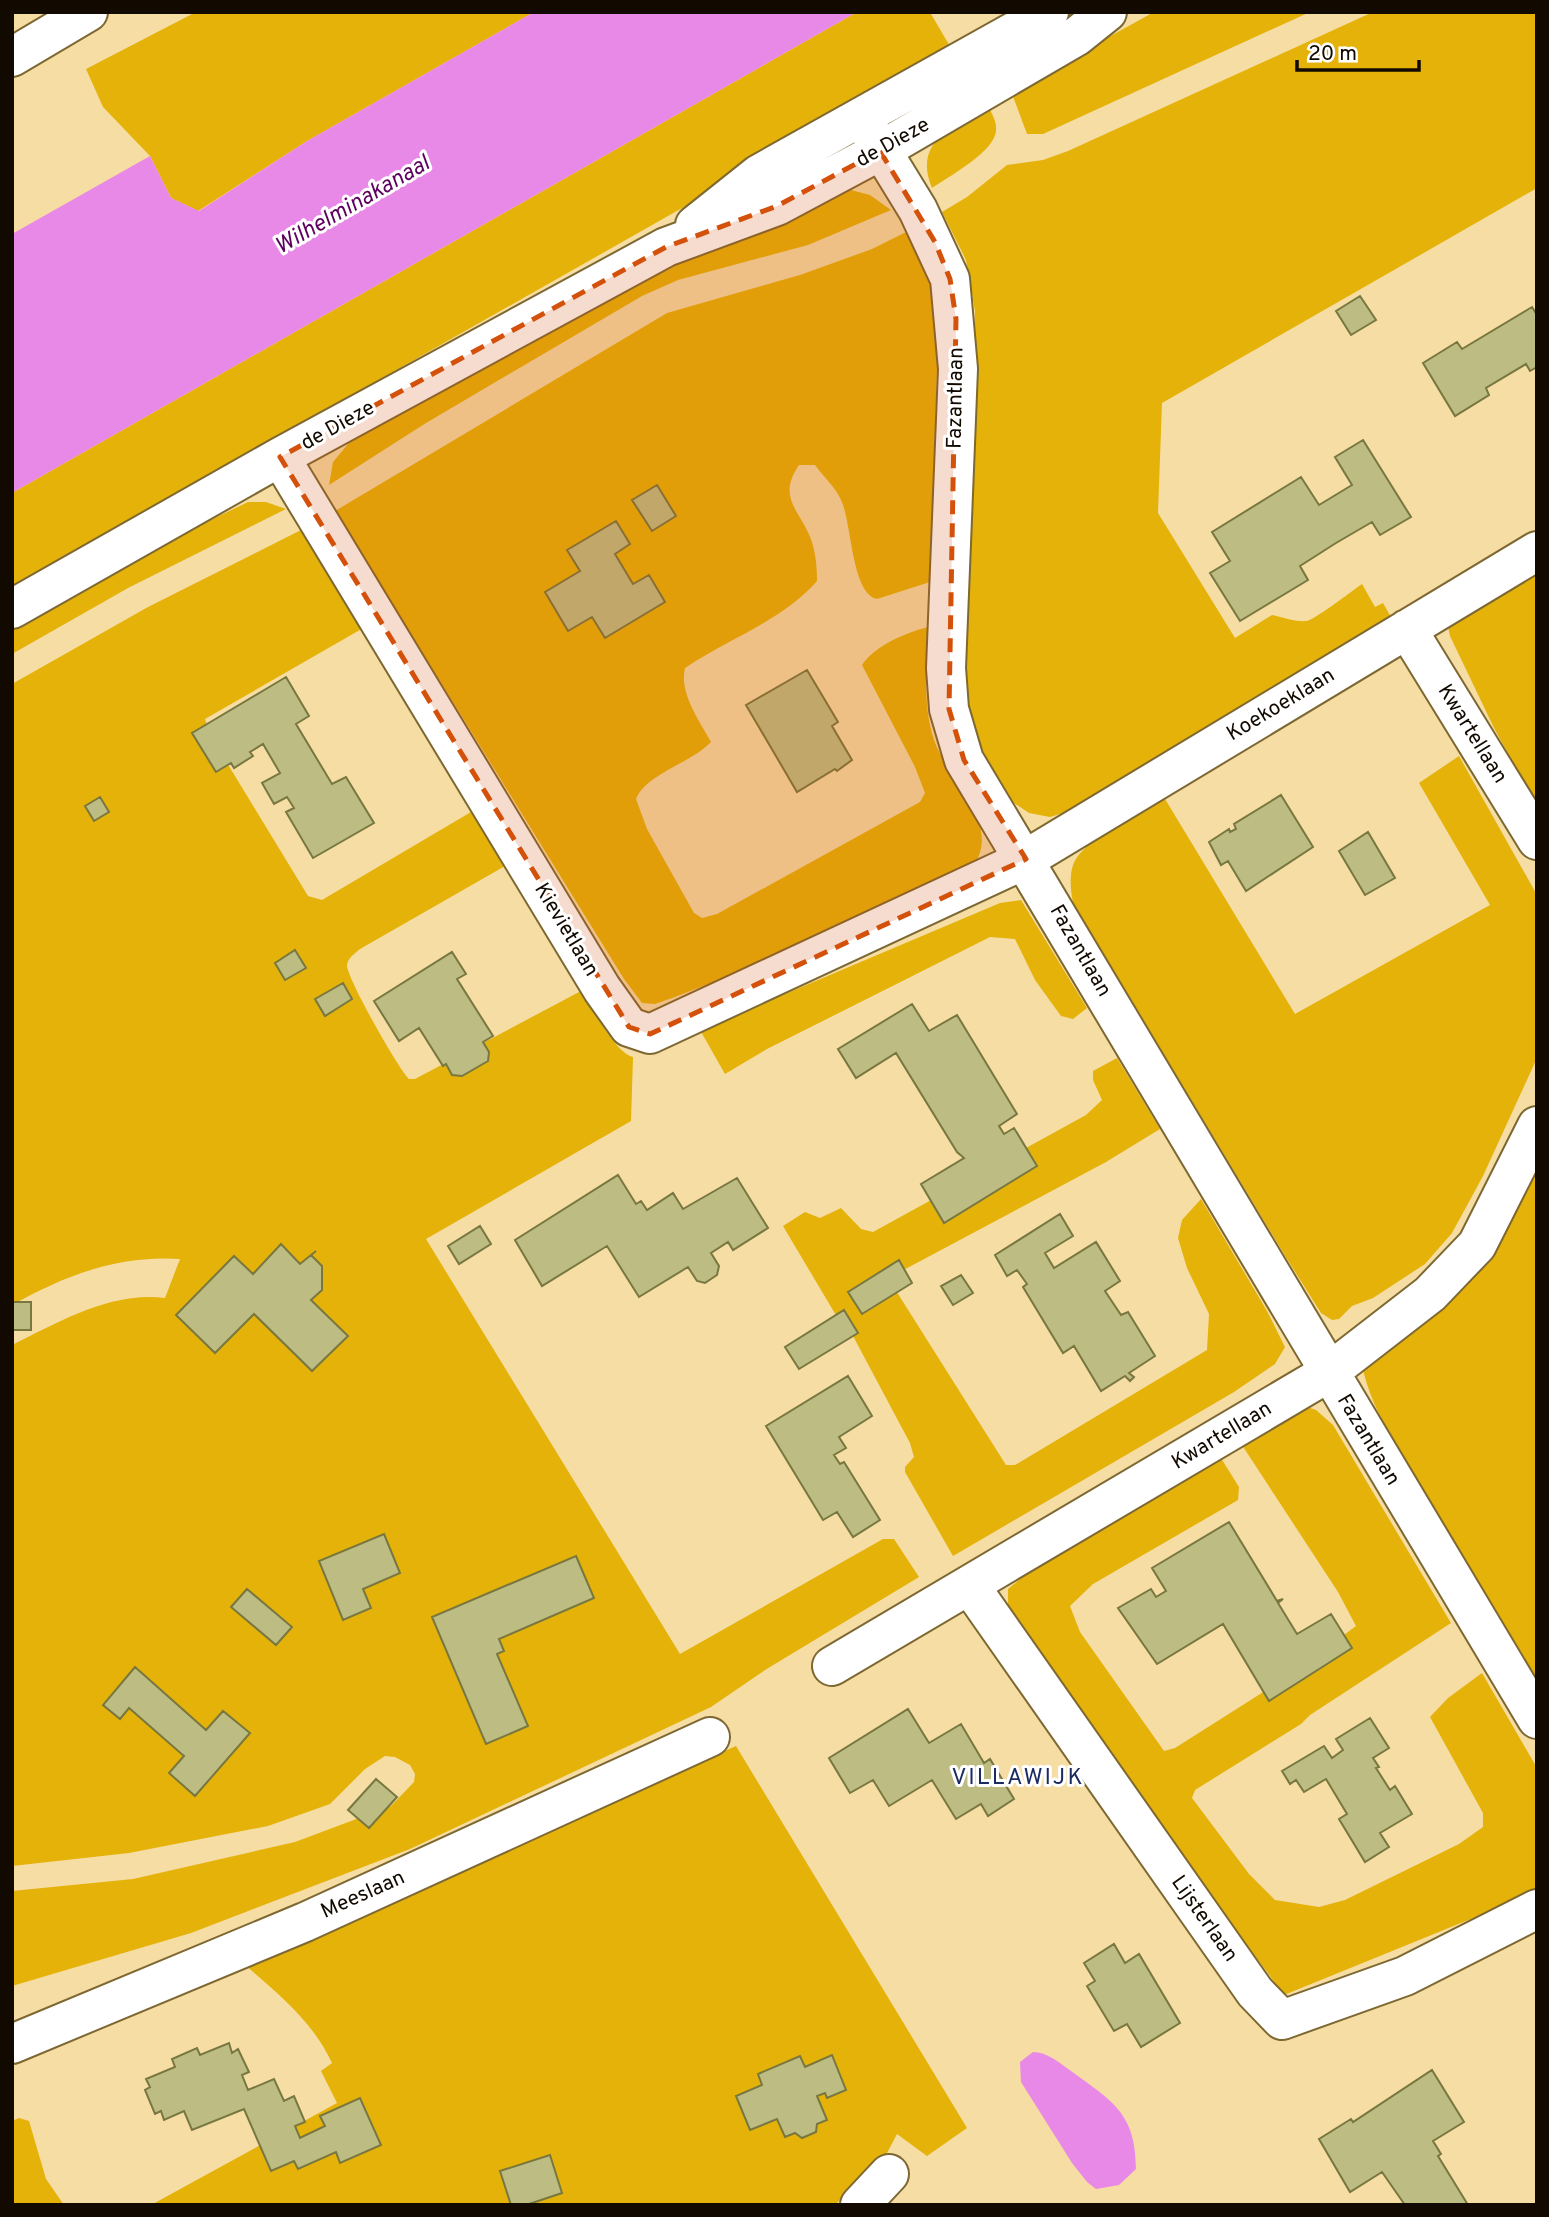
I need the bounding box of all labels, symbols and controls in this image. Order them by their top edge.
scale bar [1297,28,1420,72]
text: 20 m [1308,41,1357,68]
street label: de Dieze [851,112,935,174]
water label: Wilhelminakanaal [270,149,437,262]
street label: Fazantlaan [942,347,970,449]
street label: de Dieze [296,395,380,457]
street label: Koekoeklaan [1222,662,1340,748]
street label: Kwartellaan [1431,679,1513,789]
street label: Kievietlaan [528,878,604,982]
street label: Fazantlaan [1043,900,1117,1002]
street label: Fazantlaan [1330,1389,1406,1491]
street label: Kwartellaan [1167,1396,1277,1476]
district label: VILLAWIJK [951,1764,1085,1793]
street label: Meeslaan [317,1864,409,1926]
street label: Lijsterlaan [1164,1870,1244,1968]

